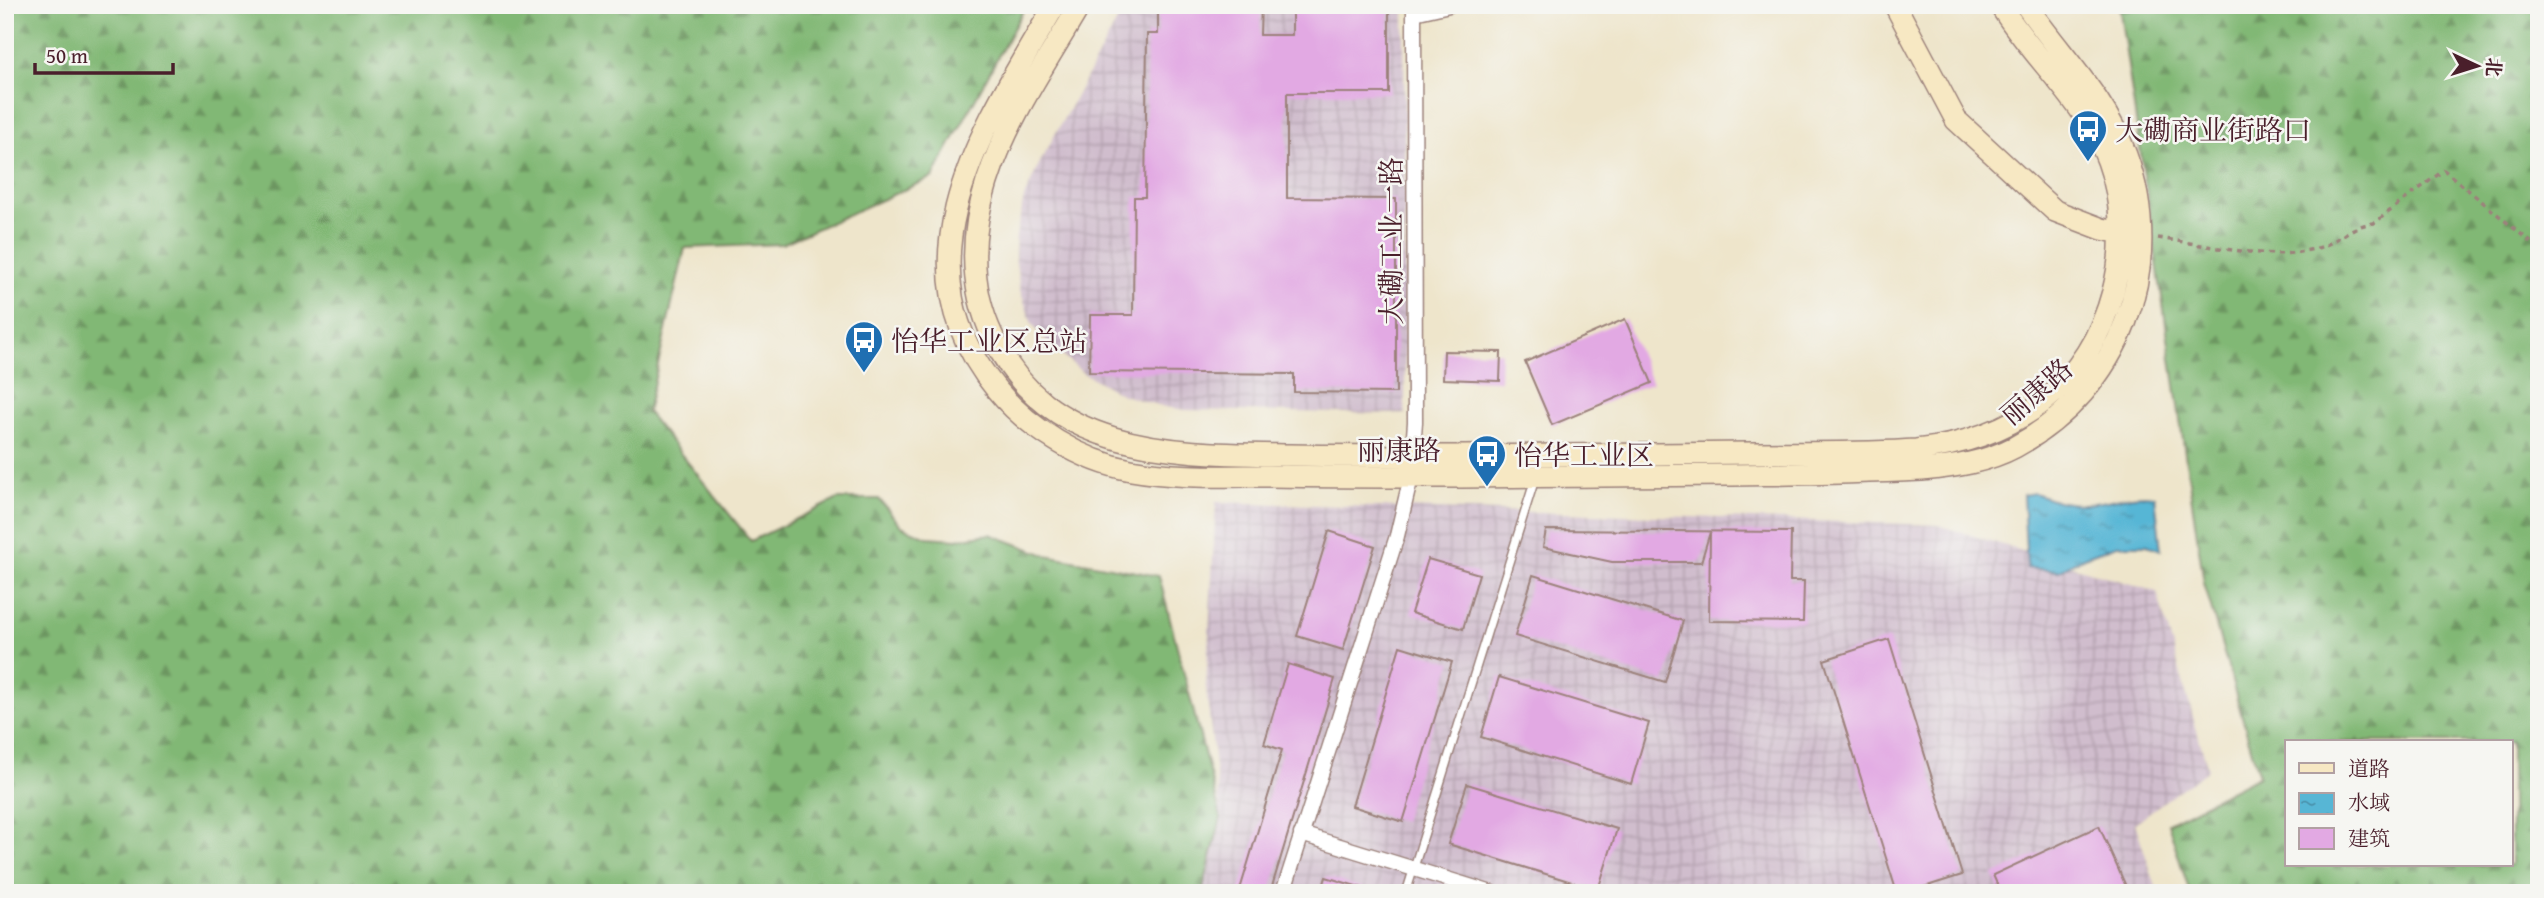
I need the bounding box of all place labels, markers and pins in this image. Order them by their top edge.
bus stop icon: 大磡商业街路口 [2067,108,2109,163]
place label: 大磡商业街路口 [2115,109,2311,150]
bus stop icon: 怡华工业区总站 [843,319,885,374]
place label: 怡华工业区总站 [891,320,1087,361]
bus stop icon: 怡华工业区 [1466,433,1508,488]
place label: 怡华工业区 [1514,434,1654,475]

